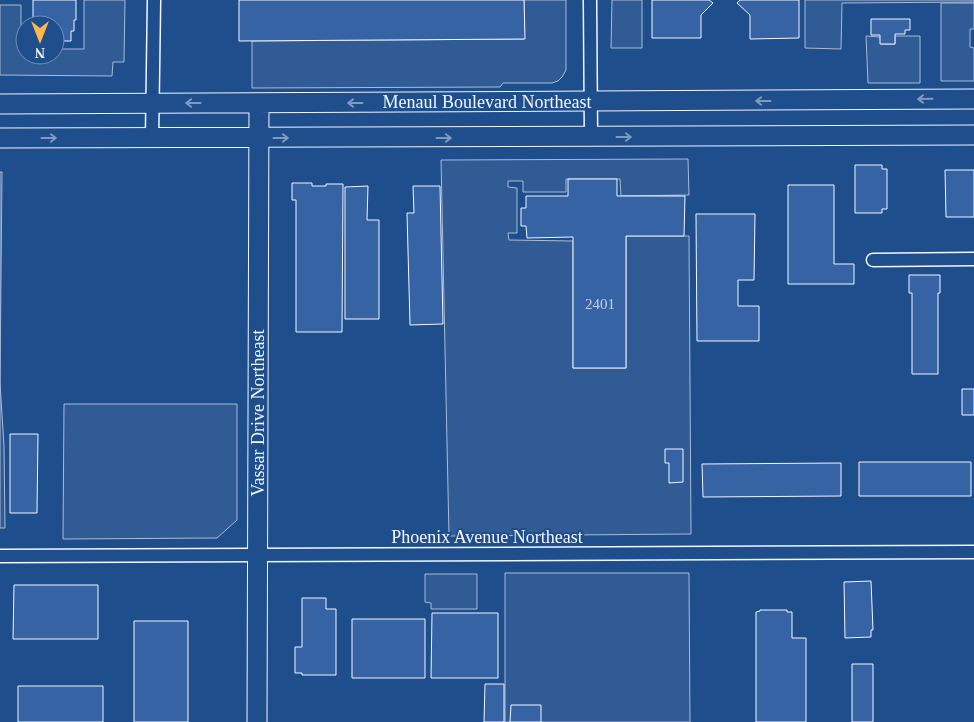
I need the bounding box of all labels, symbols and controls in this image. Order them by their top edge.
north arrow [15,15,65,65]
text: N [35,45,45,60]
street label: Menaul Boulevard Northeast [383,92,591,112]
one-way arrow [918,95,934,104]
one-way arrow [755,96,772,106]
one-way arrow [185,98,202,108]
one-way arrow [348,98,364,108]
one-way arrow [615,132,631,142]
one-way arrow [40,133,56,143]
one-way arrow [272,133,289,143]
one-way arrow [435,133,451,143]
house number: 2401 [585,296,615,312]
street label: Vassar Drive Northeast [248,330,268,496]
street label: Phoenix Avenue Northeast [391,527,583,547]

